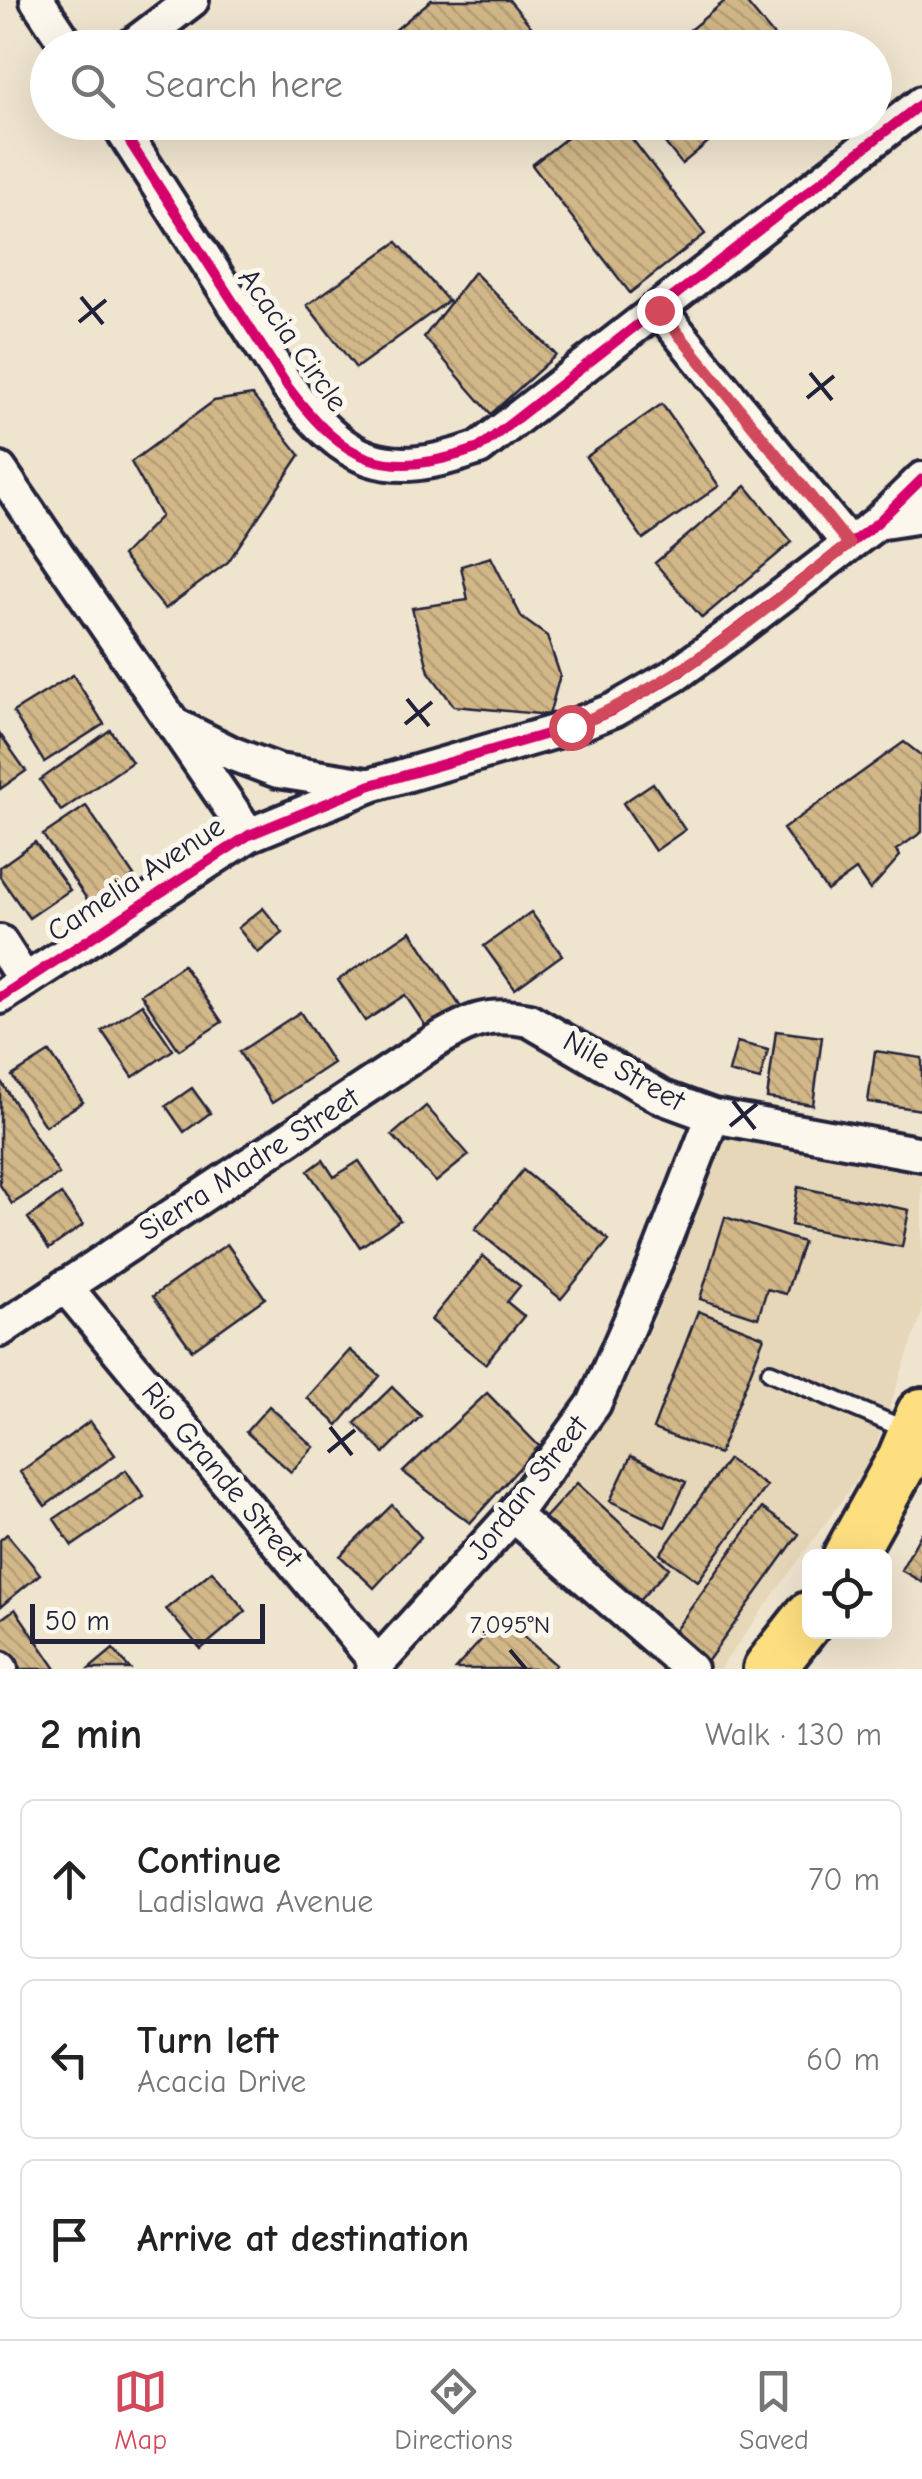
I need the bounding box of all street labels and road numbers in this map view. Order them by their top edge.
street label: Acacia Circle [231,262,355,418]
street label: Camelia Avenue [41,809,231,949]
street label: Nile Street [557,1023,692,1119]
street label: Sierra Madre Street [132,1079,367,1248]
street label: Rio Grande Street [134,1375,311,1576]
street label: Jordan Street [461,1408,596,1567]

